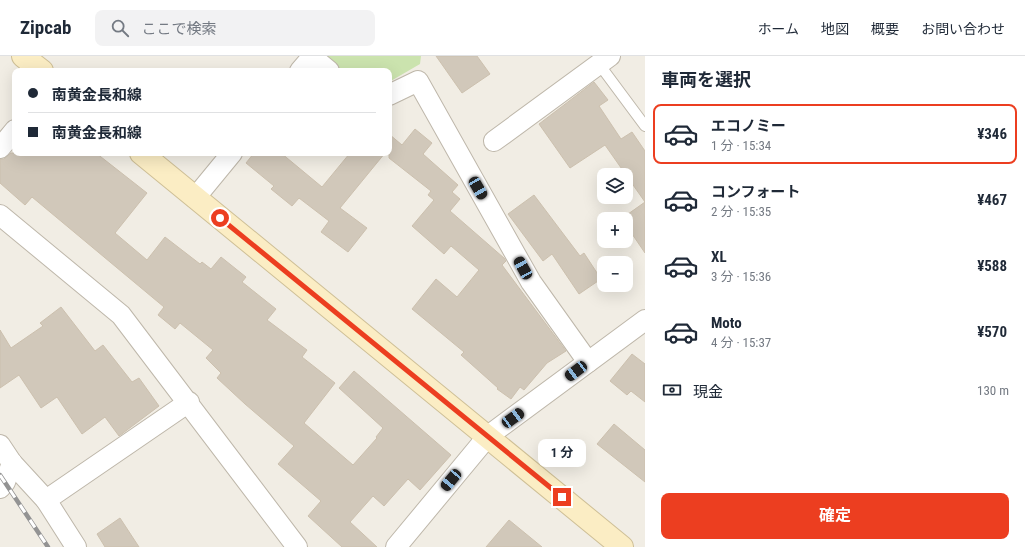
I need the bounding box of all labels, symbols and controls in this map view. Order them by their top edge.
search box [95,10,375,46]
text: Zipcab [20,16,71,39]
icon: search [109,17,131,39]
text: ここで検索 [141,20,216,38]
text: ホーム [757,21,799,37]
text: 地図 [821,21,849,37]
text: 概要 [871,21,899,37]
text: お問い合わせ [921,21,1005,37]
text: 車両を選択 [661,69,751,90]
text: 南黄金長和線 [52,86,142,104]
icon: car [663,116,699,152]
text: エコノミー [711,117,786,135]
text: 南黄金長和線 [52,124,142,142]
text: ¥346 [977,125,1007,143]
text: 1 分 · 15:34 [711,138,771,153]
map controls [597,168,633,292]
button: layers [597,168,633,204]
car [467,175,489,201]
icon: car [663,182,699,218]
text: コンフォート [711,183,801,201]
text: ¥467 [977,191,1007,209]
text: 2 分 · 15:35 [711,204,771,219]
route start [211,209,229,227]
button: + [597,212,633,248]
icon: car [663,248,699,284]
text: XL [711,248,727,266]
car [512,255,534,281]
button: − [597,256,633,292]
text: ¥588 [977,257,1007,275]
text: 3 分 · 15:36 [711,269,771,284]
icon: car [663,314,699,350]
text: Moto [711,314,742,332]
text: ¥570 [977,323,1007,341]
text: 4 分 · 15:37 [711,335,771,350]
car [563,359,589,383]
icon: cash [661,379,683,401]
text: 現金 [693,383,723,401]
text: 130 m [977,383,1009,398]
car [500,406,526,430]
callout: 1 分 [538,439,586,467]
text: 1 分 [551,445,573,460]
car [439,467,463,493]
route end [553,488,571,506]
button: 確定 [661,493,1009,539]

